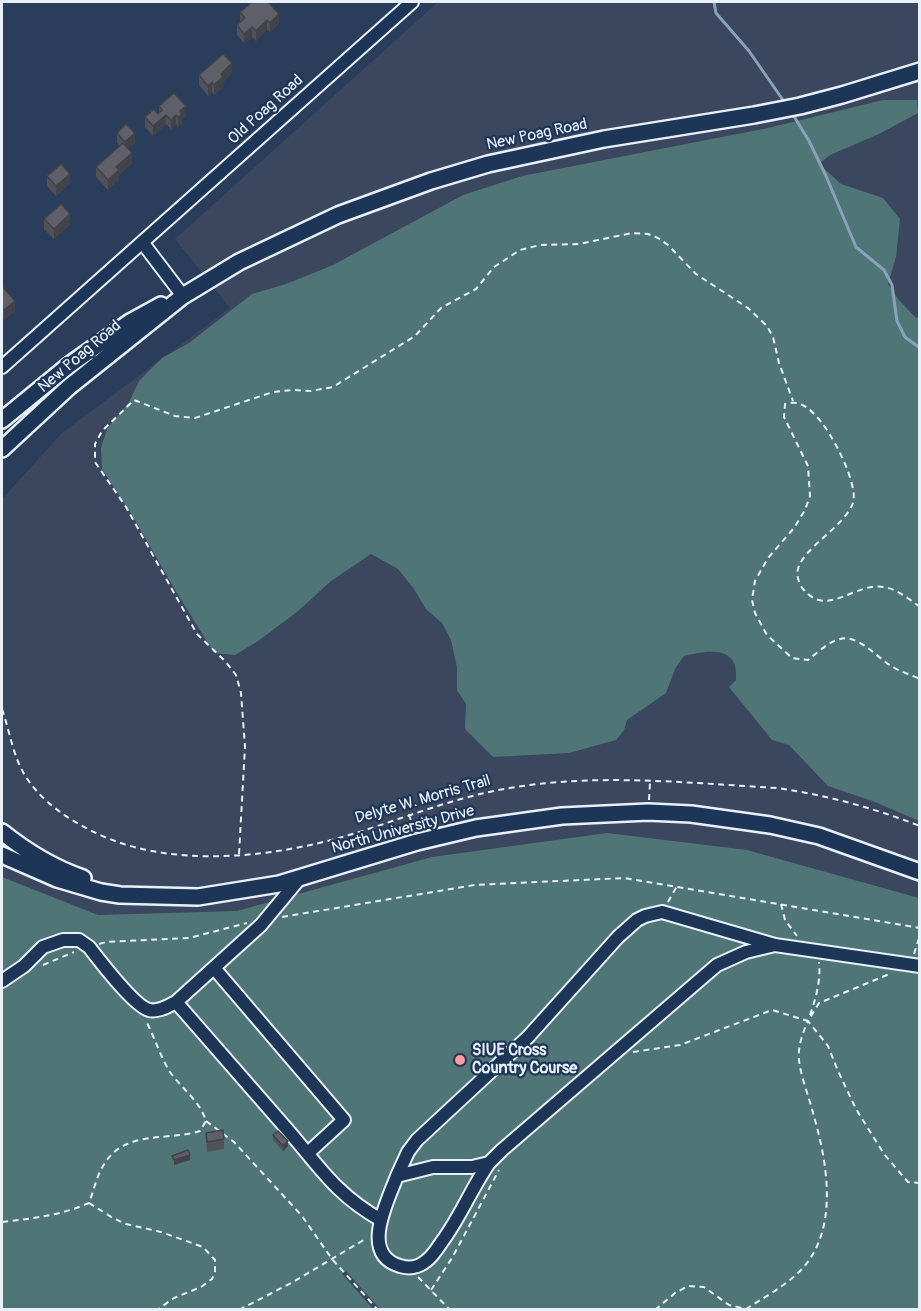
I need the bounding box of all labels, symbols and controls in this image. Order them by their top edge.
street label: Old Poag Road [224,71,308,149]
street label: New Poag Road [485,115,589,155]
street label: New Poag Road [35,317,125,397]
street label: Delyte W. Morris Trail [353,771,493,829]
street label: North University Drive [329,802,477,858]
place label: SIUE Cross Country Course [472,1041,577,1079]
marker: SIUE Cross Country Course [453,1053,467,1067]

